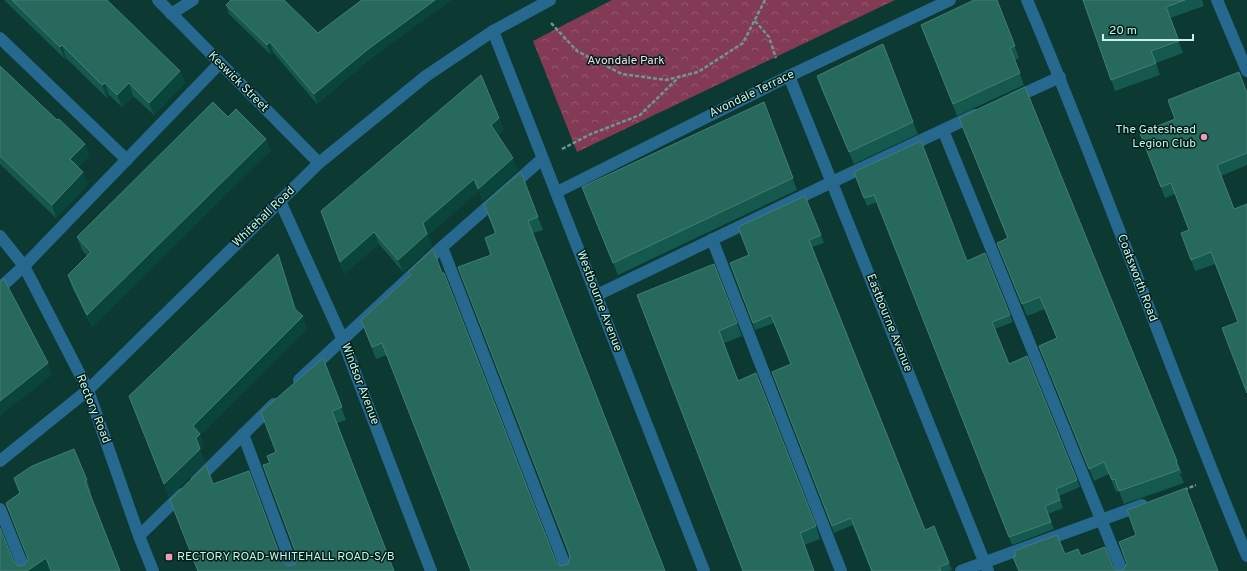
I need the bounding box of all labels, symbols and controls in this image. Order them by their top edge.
scale bar [1103,16,1193,42]
text: 20 m [1109,23,1137,39]
street label: Keswick Street [204,48,272,116]
park label: Avondale Park [587,53,665,69]
street label: Avondale Terrace [707,66,797,122]
place label: The Gateshead Legion Club [1115,122,1196,152]
marker: The Gateshead Legion Club [1199,132,1209,142]
street label: Whitehall Road [229,183,299,251]
street label: Coatsworth Road [1113,232,1161,324]
street label: Westbourne Avenue [572,248,626,354]
street label: Eastbourne Avenue [862,272,916,374]
street label: Windsor Avenue [337,341,383,427]
street label: Rectory Road [72,372,114,446]
place label: RECTORY ROAD-WHITEHALL ROAD-S/B [177,549,395,565]
marker: RECTORY ROAD-WHITEHALL ROAD-S/B [164,552,174,562]

